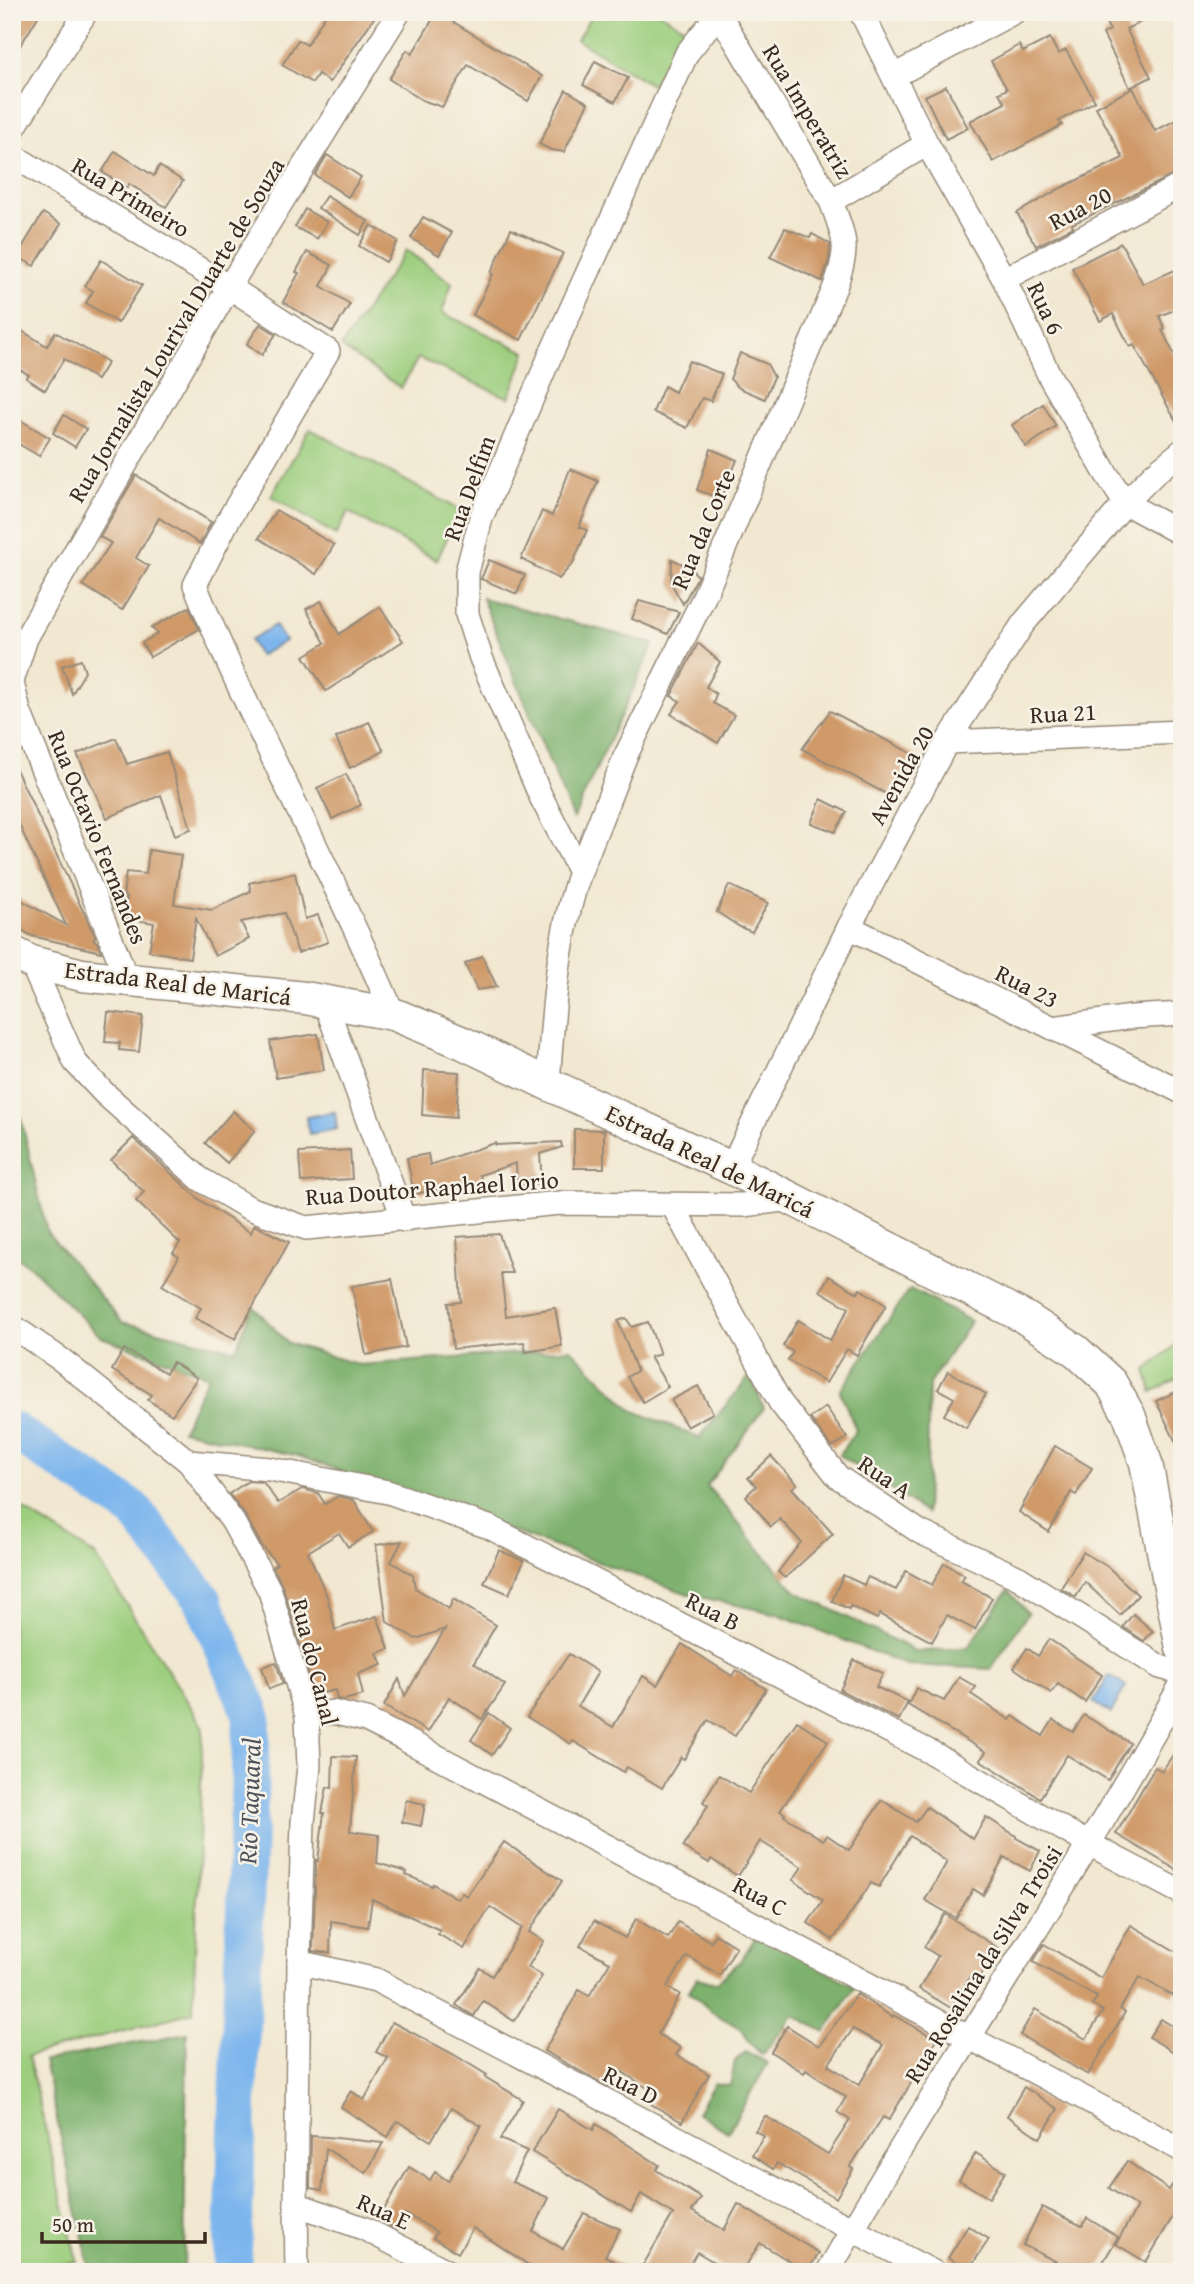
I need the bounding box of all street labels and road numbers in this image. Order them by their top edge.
street label: Rua Imperatriz [754,37,862,185]
street label: Rua Primeiro [65,148,197,246]
street label: Rua Jornalista Lourival Duarte de Souza [59,151,293,509]
street label: Rua 20 [1042,177,1118,239]
street label: Rua 6 [1019,276,1073,340]
street label: Rua Delfim [434,430,504,546]
street label: Rua da Corte [662,463,744,595]
street label: Rua 21 [1029,694,1097,732]
street label: Avenida 20 [859,719,943,831]
street label: Rua Octavio Fernandes [39,725,157,949]
street label: Estrada Real de Maricá [63,952,294,1014]
street label: Rua 23 [989,955,1065,1017]
street label: Estrada Real de Maricá [600,1095,821,1227]
street label: Rua Doutor Raphael Iorio [304,1162,560,1214]
street label: Rua A [851,1446,919,1508]
street label: Rua B [680,1582,746,1640]
street label: Rua do Canal [282,1595,348,1729]
street label: Rua Rosalina da Silva Troisi [895,1838,1071,2090]
street label: Rua C [727,1867,793,1925]
street label: Rua D [597,2056,665,2114]
street label: Rua E [351,2184,417,2238]

